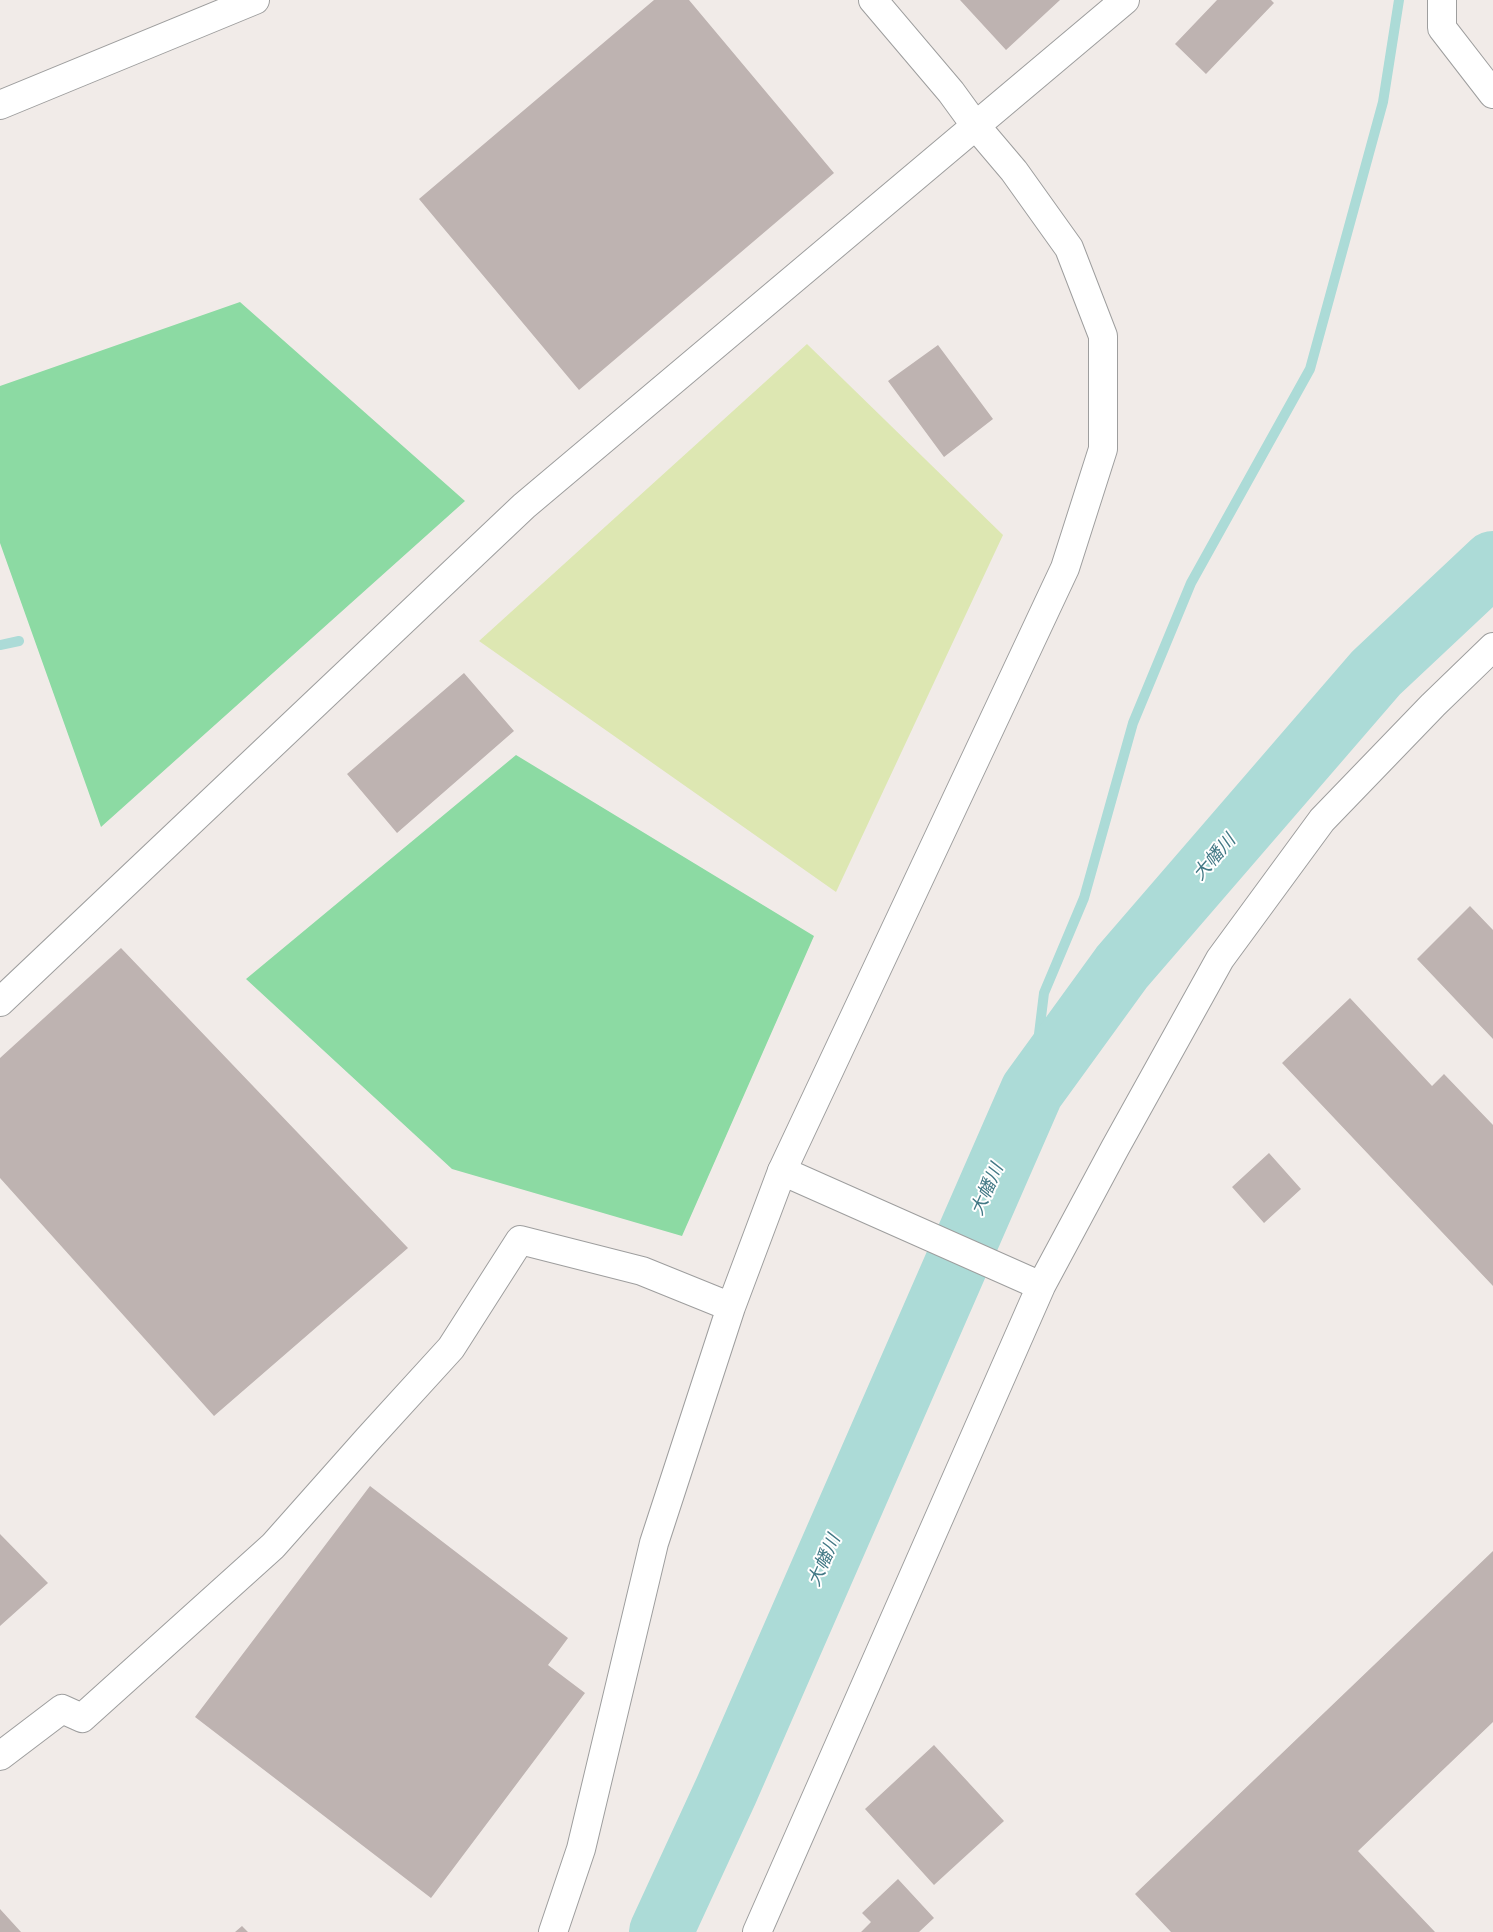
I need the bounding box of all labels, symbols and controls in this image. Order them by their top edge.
water label: 大幡川 [1189,831,1241,885]
water label: 大幡川 [967,1161,1009,1219]
water label: 大幡川 [804,1532,846,1590]

